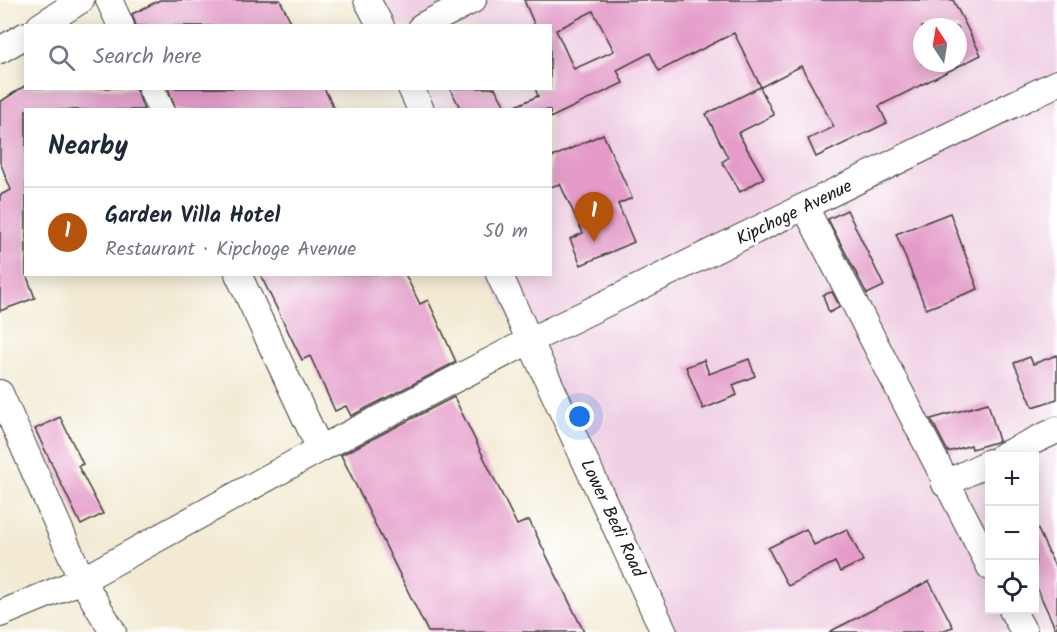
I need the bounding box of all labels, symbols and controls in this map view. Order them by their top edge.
north arrow [913,18,967,72]
search box [24,24,552,90]
text: Search here [93,40,201,75]
icon: search [45,41,78,74]
text: Nearby [48,126,128,168]
street label: Kipchoge Avenue [732,173,858,254]
pin: 1 [574,192,614,242]
text: Garden Villa Hotel [105,199,280,234]
text: 1 [64,216,71,248]
text: 50 m [483,216,528,248]
text: Restaurant · Kipchoge Avenue [105,234,356,266]
your location [565,402,594,431]
map controls [985,452,1039,614]
button: + [985,452,1039,506]
street label: Lower Bedi Road [572,455,652,583]
button: − [985,506,1039,560]
button: locate [985,560,1039,614]

